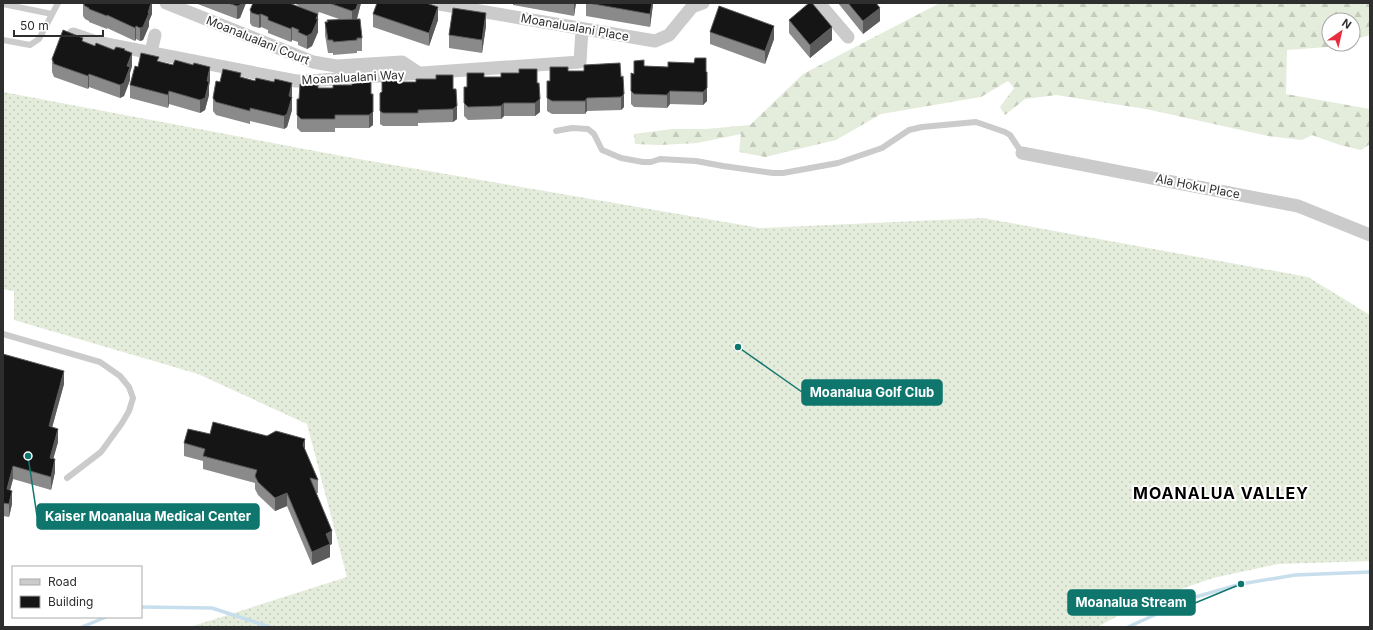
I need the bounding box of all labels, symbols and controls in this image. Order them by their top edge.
street label: Moanalualani Place [520,10,630,44]
scale bar [14,12,103,38]
street label: Moanalualani Court [204,12,312,68]
north arrow [1321,12,1361,52]
text: N [1339,16,1354,32]
text: 50 m [20,18,49,33]
street label: Moanalualani Way [301,67,405,87]
street label: Ala Hoku Place [1155,170,1241,202]
callout: Moanalua Golf Club [802,380,942,405]
text: Moanalua Golf Club [810,384,934,400]
district label: MOANALUA VALLEY [1133,483,1309,503]
callout: Kaiser Moanalua Medical Center [37,504,259,529]
text: Kaiser Moanalua Medical Center [45,508,252,524]
legend [12,566,142,618]
text: Road [48,574,77,589]
callout: Moanalua Stream [1068,590,1195,615]
text: Building [48,594,93,609]
text: Moanalua Stream [1075,594,1187,610]

